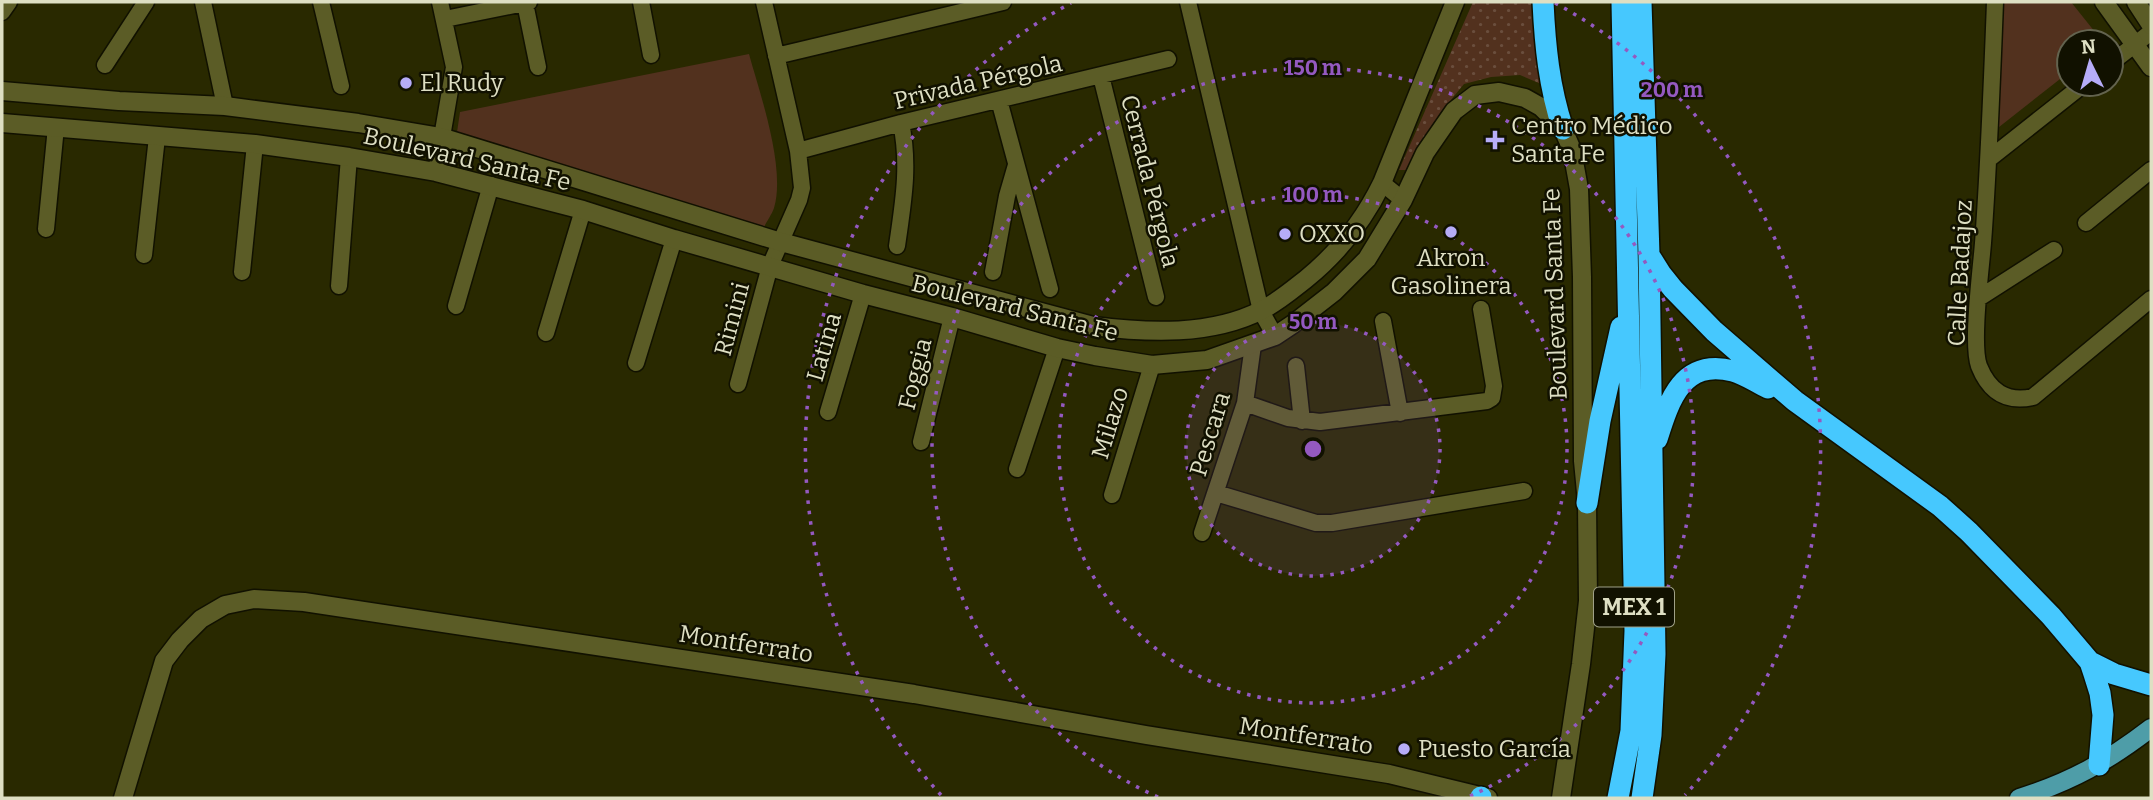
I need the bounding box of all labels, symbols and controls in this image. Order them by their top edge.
north arrow [2055,28,2125,98]
text: N [2080,34,2097,59]
street label: Privada Pérgola [891,49,1065,115]
text: 150 m [1284,55,1342,81]
place label: El Rudy [420,69,504,97]
marker: El Rudy [398,75,414,91]
text: 200 m [1641,77,1703,103]
street label: Cerrada Pérgola [1115,92,1185,270]
place label: Centro Médico Santa Fe [1511,112,1673,168]
street label: Boulevard Santa Fe [361,122,573,196]
marker: Centro Médico Santa Fe [1485,130,1505,150]
text: 100 m [1283,182,1343,208]
street label: Boulevard Santa Fe [1537,188,1573,400]
street label: Calle Badajoz [1942,199,1978,347]
place label: OXXO [1299,220,1365,248]
marker: Akron Gasolinera [1443,224,1459,240]
marker: OXXO [1277,226,1293,242]
place label: Akron Gasolinera [1390,244,1512,300]
street label: Boulevard Santa Fe [909,269,1121,347]
street label: Rimini [709,279,755,359]
street label: Latina [801,309,847,385]
text: 50 m [1289,309,1337,335]
street label: Foggia [893,335,937,413]
street label: Milazo [1086,384,1134,462]
street label: Pescara [1184,389,1236,479]
centre of rings [1301,437,1325,461]
road number: MEX 1 [1594,587,1674,626]
street label: Montferrato [677,620,815,668]
street label: Montferrato [1237,712,1375,760]
place label: Puesto García [1418,735,1571,763]
marker: Puesto García [1396,741,1412,757]

